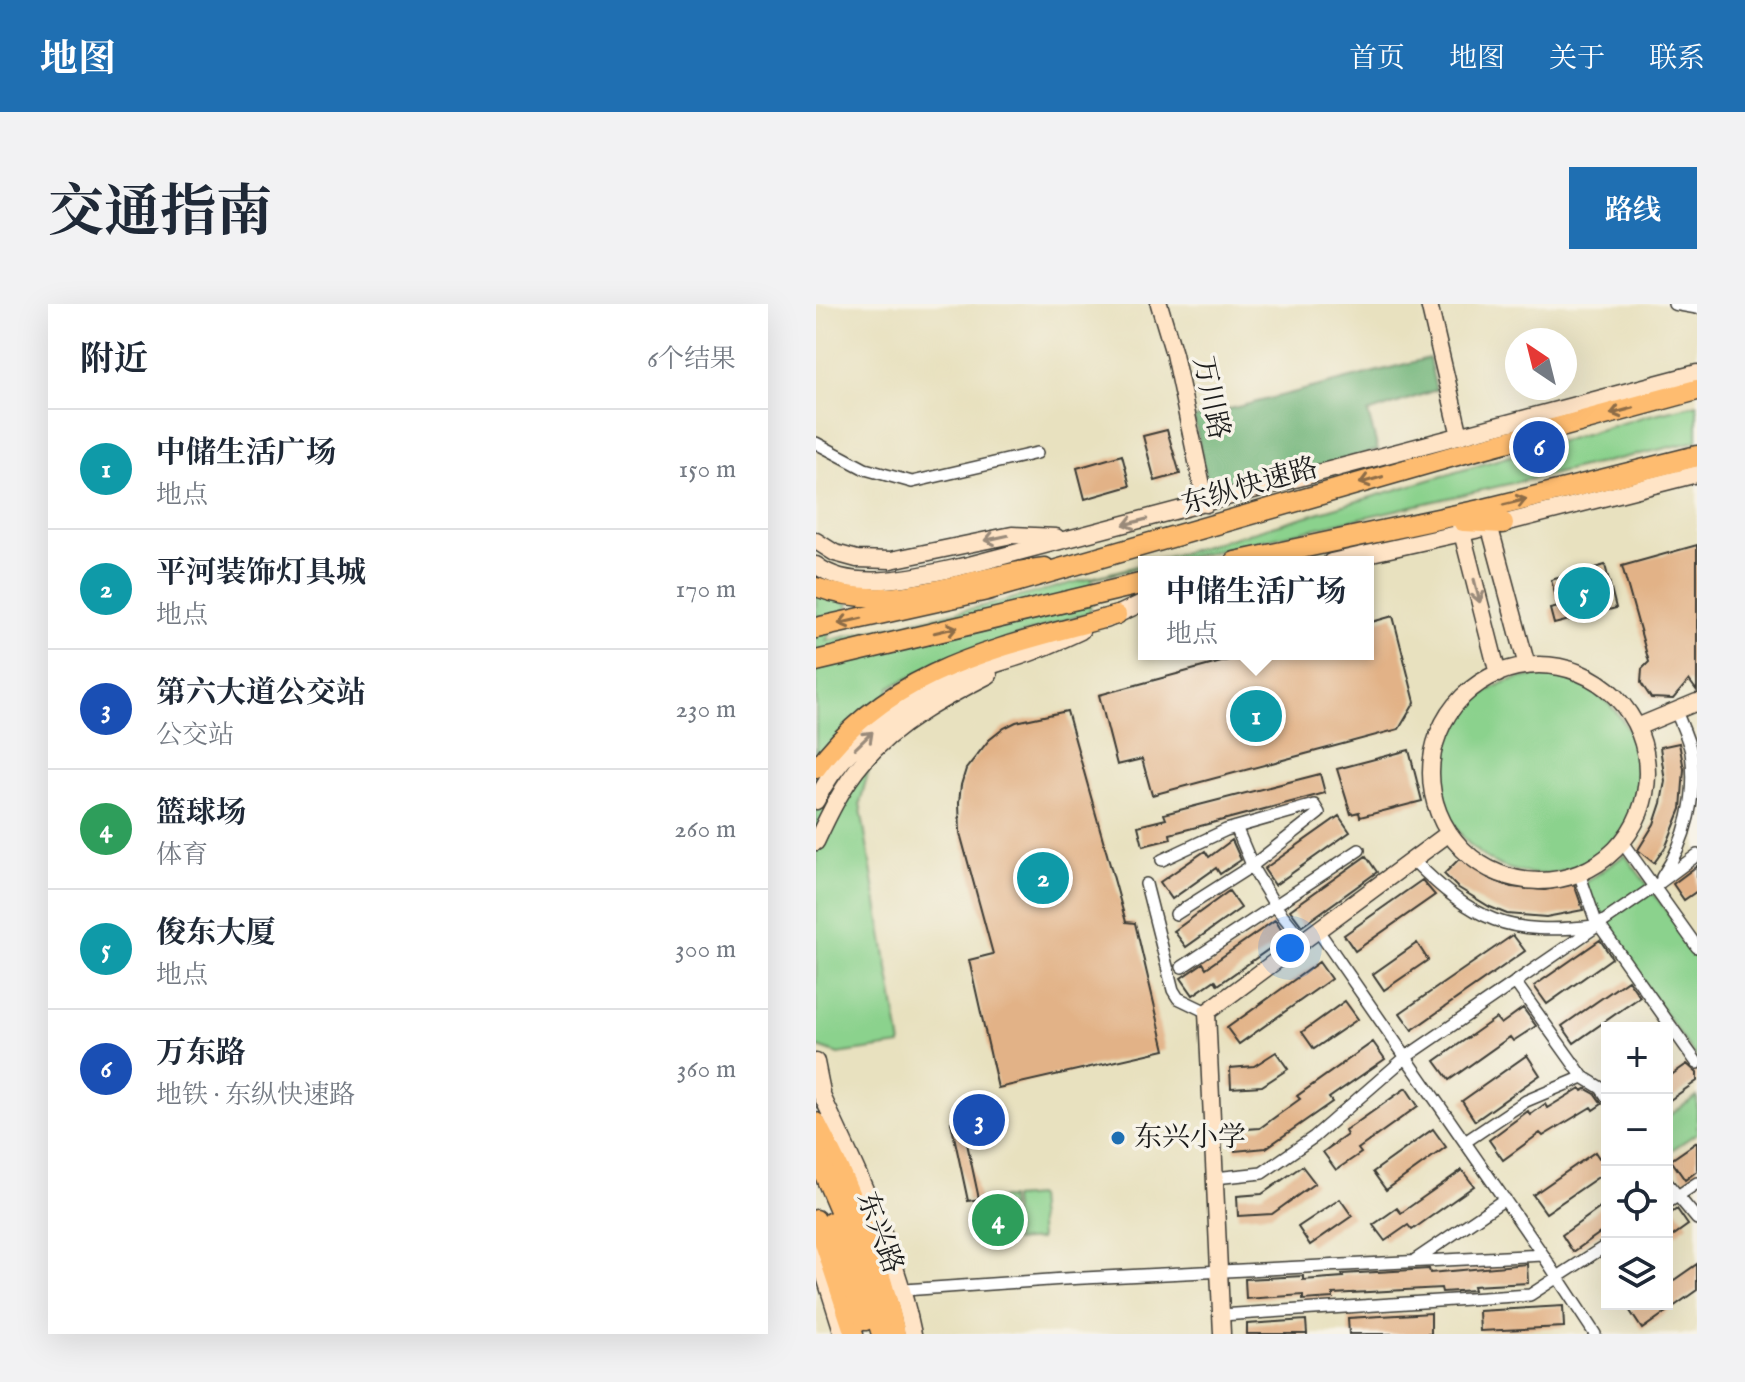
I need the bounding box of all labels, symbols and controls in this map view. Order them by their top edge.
text: 地图 [40,37,116,85]
text: 首页 [1349,42,1405,77]
text: 地图 [1449,42,1505,77]
text: 关于 [1549,42,1605,77]
text: 联系 [1649,42,1705,77]
button: 路线 [1569,167,1697,249]
text: 交通指南 [48,179,272,250]
north arrow [1505,328,1577,400]
text: 附近 [80,339,148,382]
text: 6个结果 [647,343,736,376]
street label: 万川路 [1184,353,1236,443]
one-way arrow [1609,404,1635,419]
pin: 6 [1513,417,1565,477]
text: 中储生活广场 [156,435,336,473]
street label: 东纵快速路 [1178,451,1322,523]
text: 1 [101,453,111,486]
text: 150 m [678,453,736,486]
one-way arrow [1359,473,1385,488]
text: 地点 [156,479,208,512]
one-way arrow [1502,493,1528,508]
one-way arrow [1122,516,1148,531]
one-way arrow [984,531,1009,546]
text: 平河装饰灯具城 [156,555,366,593]
popup [1138,556,1374,660]
pin: 5 [1558,563,1610,623]
text: 2 [100,573,112,606]
text: 170 m [676,573,736,606]
text: 中储生活广场 [1166,574,1346,612]
one-way arrow [1470,578,1485,603]
text: 地点 [156,599,208,632]
one-way arrow [838,614,863,629]
text: 地点 [1166,618,1218,651]
one-way arrow [933,622,959,637]
text: 第六大道公交站 [156,675,366,713]
pin: 1 [1230,686,1282,746]
text: 3 [101,693,111,726]
text: 230 m [676,693,736,726]
text: 公交站 [156,719,234,752]
one-way arrow [854,731,874,750]
text: 篮球场 [156,795,246,833]
text: 4 [100,813,112,846]
text: 260 m [674,813,736,846]
text: 体育 [156,839,208,872]
pin: 2 [1017,848,1069,908]
text: 俊东大厦 [156,915,276,953]
your location [1270,928,1310,968]
text: 5 [101,933,111,966]
text: 300 m [675,933,736,966]
text: 地点 [156,959,208,992]
map controls [1601,1022,1673,1310]
button: + [1601,1022,1673,1094]
text: 万东路 [156,1035,246,1073]
text: 6 [101,1053,111,1086]
text: 360 m [677,1053,736,1086]
text: 地铁 · 东纵快速路 [156,1079,355,1112]
pin: 3 [953,1090,1005,1150]
button: − [1601,1094,1673,1166]
place label: 东兴小学 [1134,1121,1246,1156]
marker: 东兴小学 [1109,1129,1127,1147]
button: locate [1601,1166,1673,1238]
street label: 东兴路 [848,1188,910,1278]
pin: 4 [972,1190,1024,1250]
button: layers [1601,1238,1673,1310]

